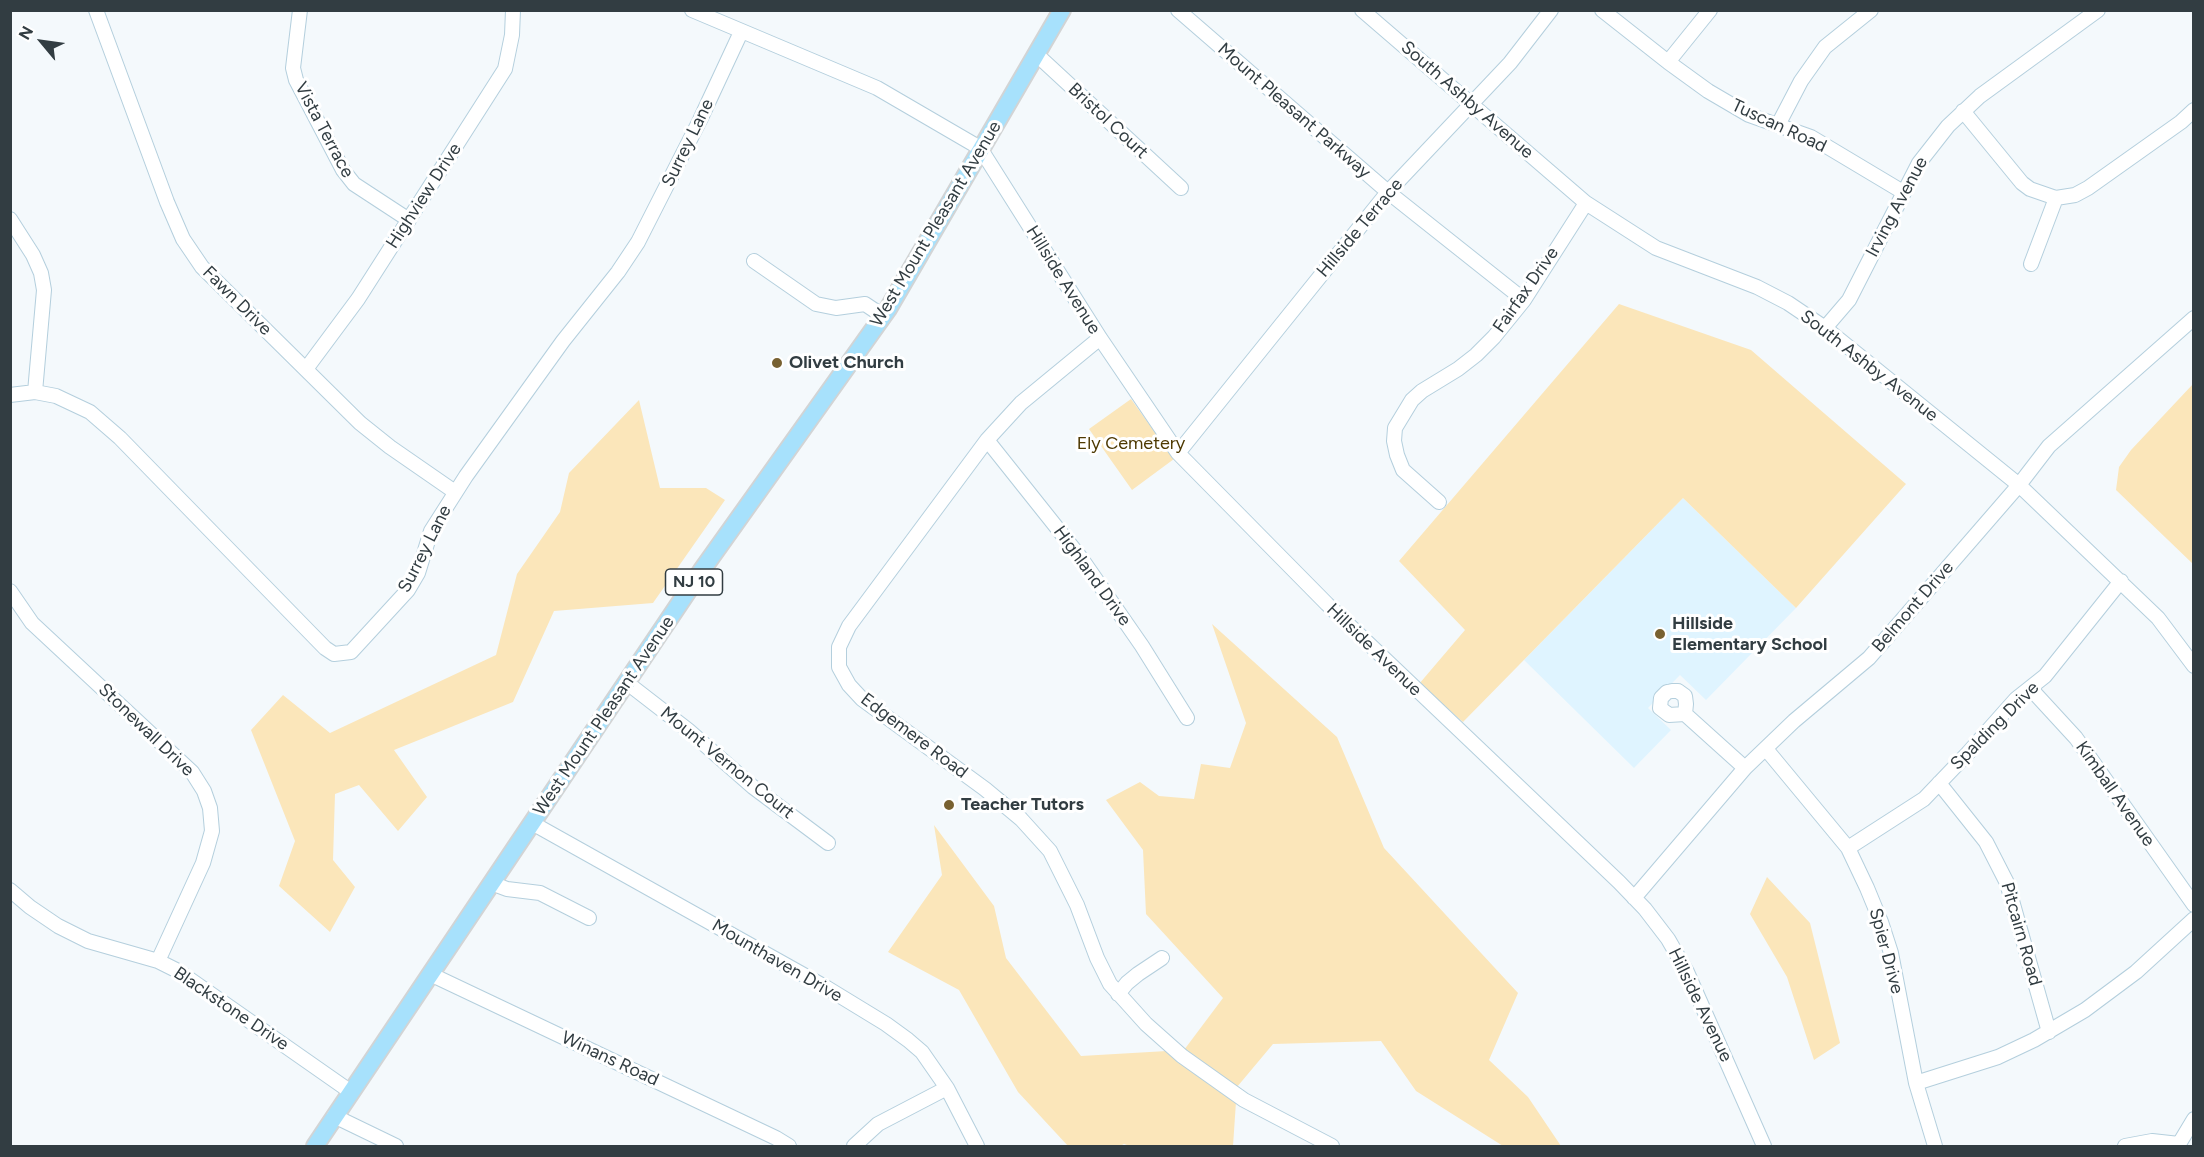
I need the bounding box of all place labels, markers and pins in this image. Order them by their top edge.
place label: Olivet Church [789,352,904,374]
marker: Olivet Church [770,356,784,370]
place label: Hillside Elementary School [1672,613,1827,656]
marker: Hillside Elementary School [1653,627,1667,641]
place label: Teacher Tutors [961,794,1084,816]
marker: Teacher Tutors [942,798,956,812]

